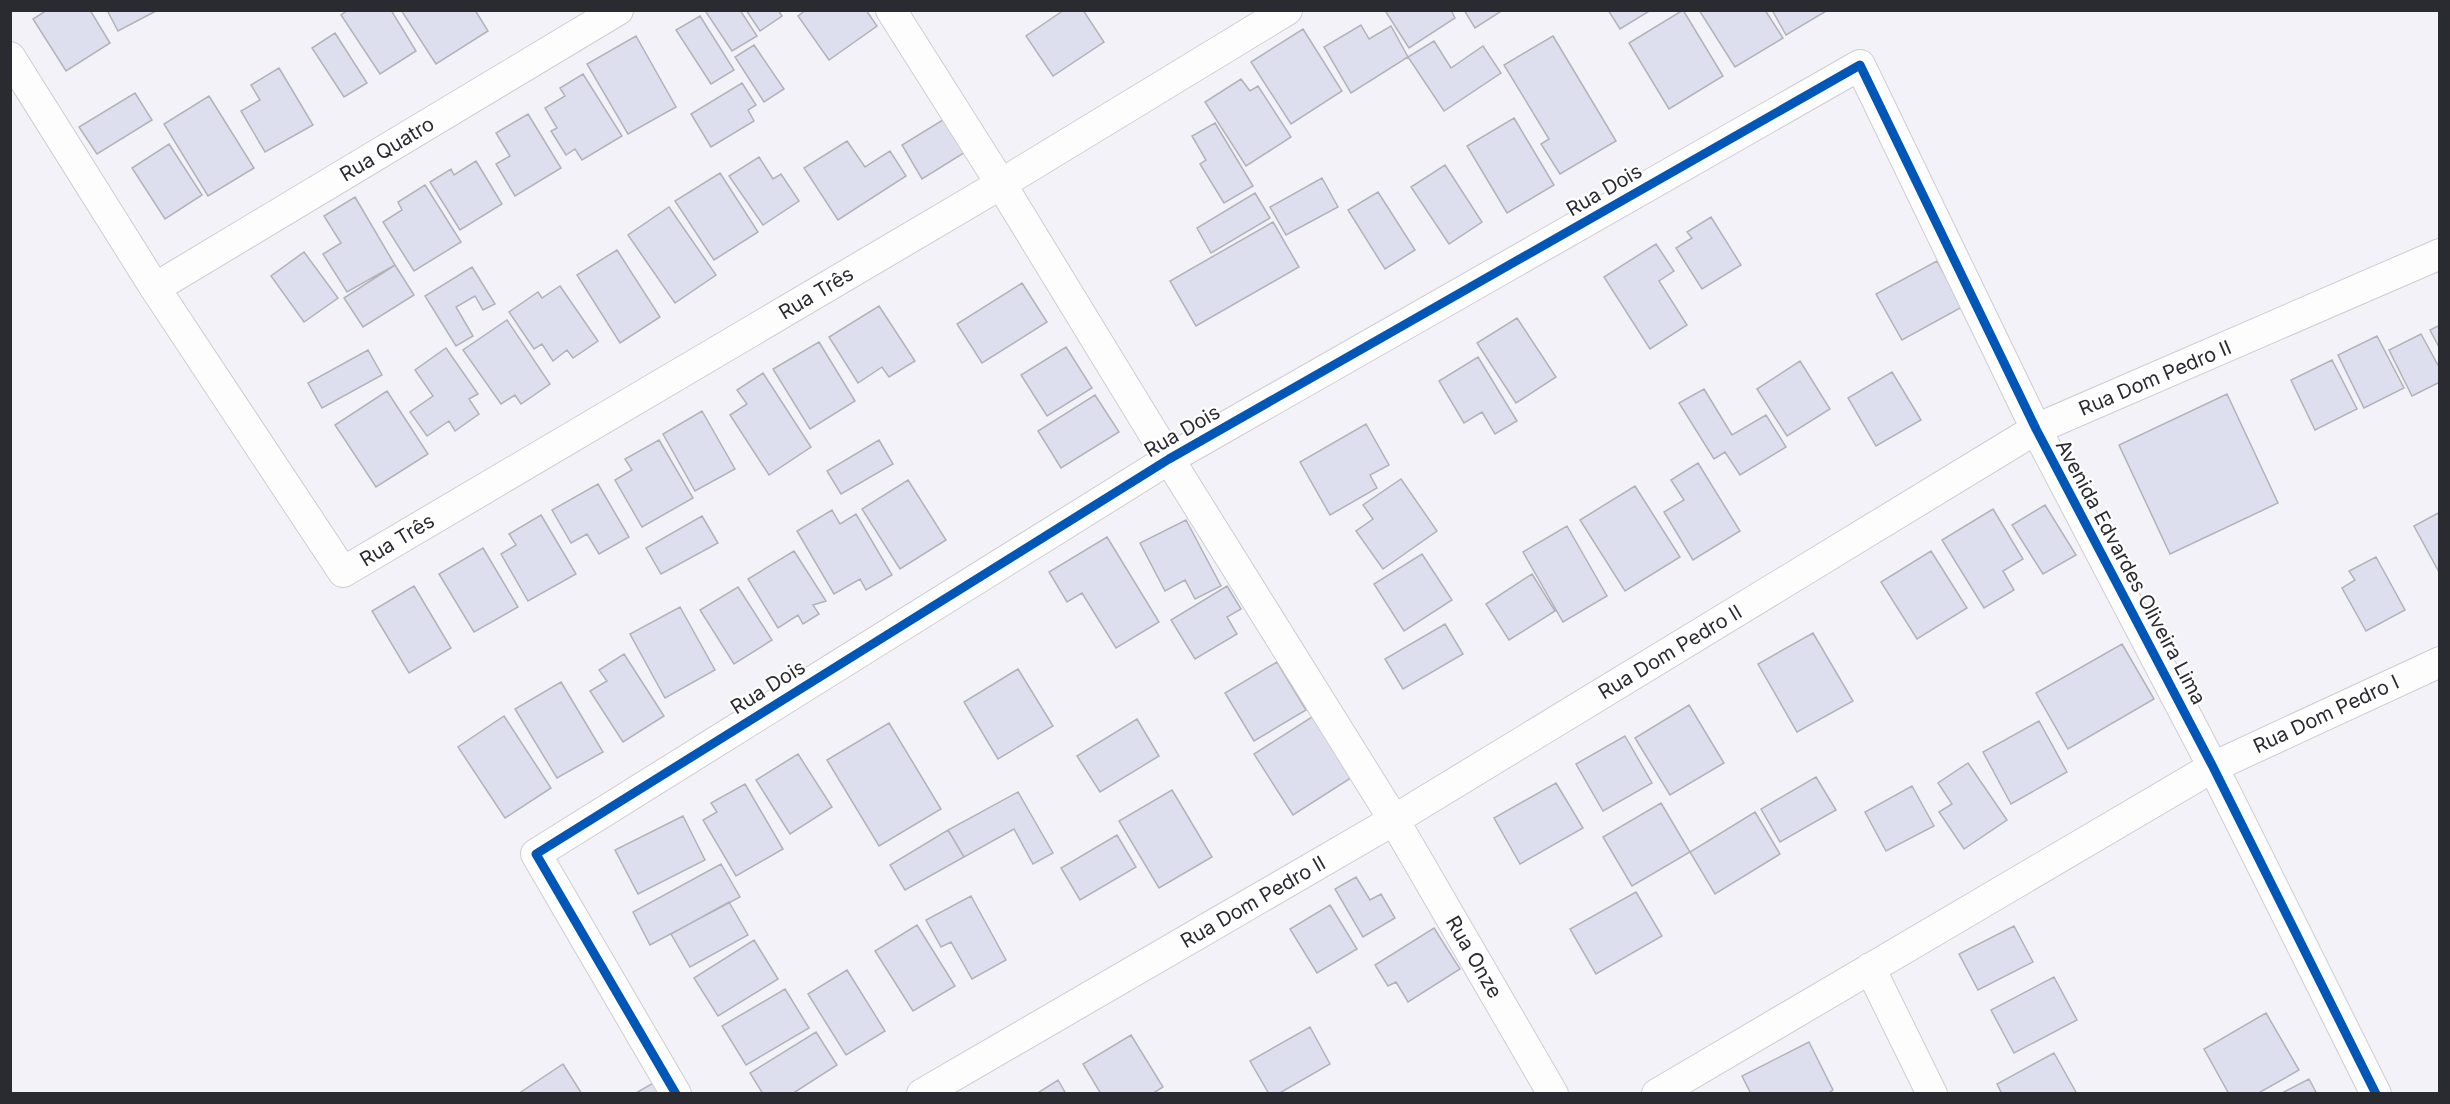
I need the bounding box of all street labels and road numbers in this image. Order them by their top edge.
street label: Rua Quatro [336,112,438,186]
street label: Rua Dois [1562,159,1646,221]
street label: Rua Três [774,261,858,325]
street label: Rua Dom Pedro II [2075,335,2235,421]
street label: Rua Dois [1140,400,1224,462]
street label: Avenida Edvardes Oliveira Lima [2051,436,2211,708]
street label: Rua Três [355,508,439,572]
street label: Rua Dom Pedro II [1594,600,1746,704]
street label: Rua Dois [726,655,810,719]
street label: Rua Dom Pedro I [2249,670,2403,758]
street label: Rua Dom Pedro II [1176,851,1330,953]
street label: Rua Onze [1441,912,1507,1002]

